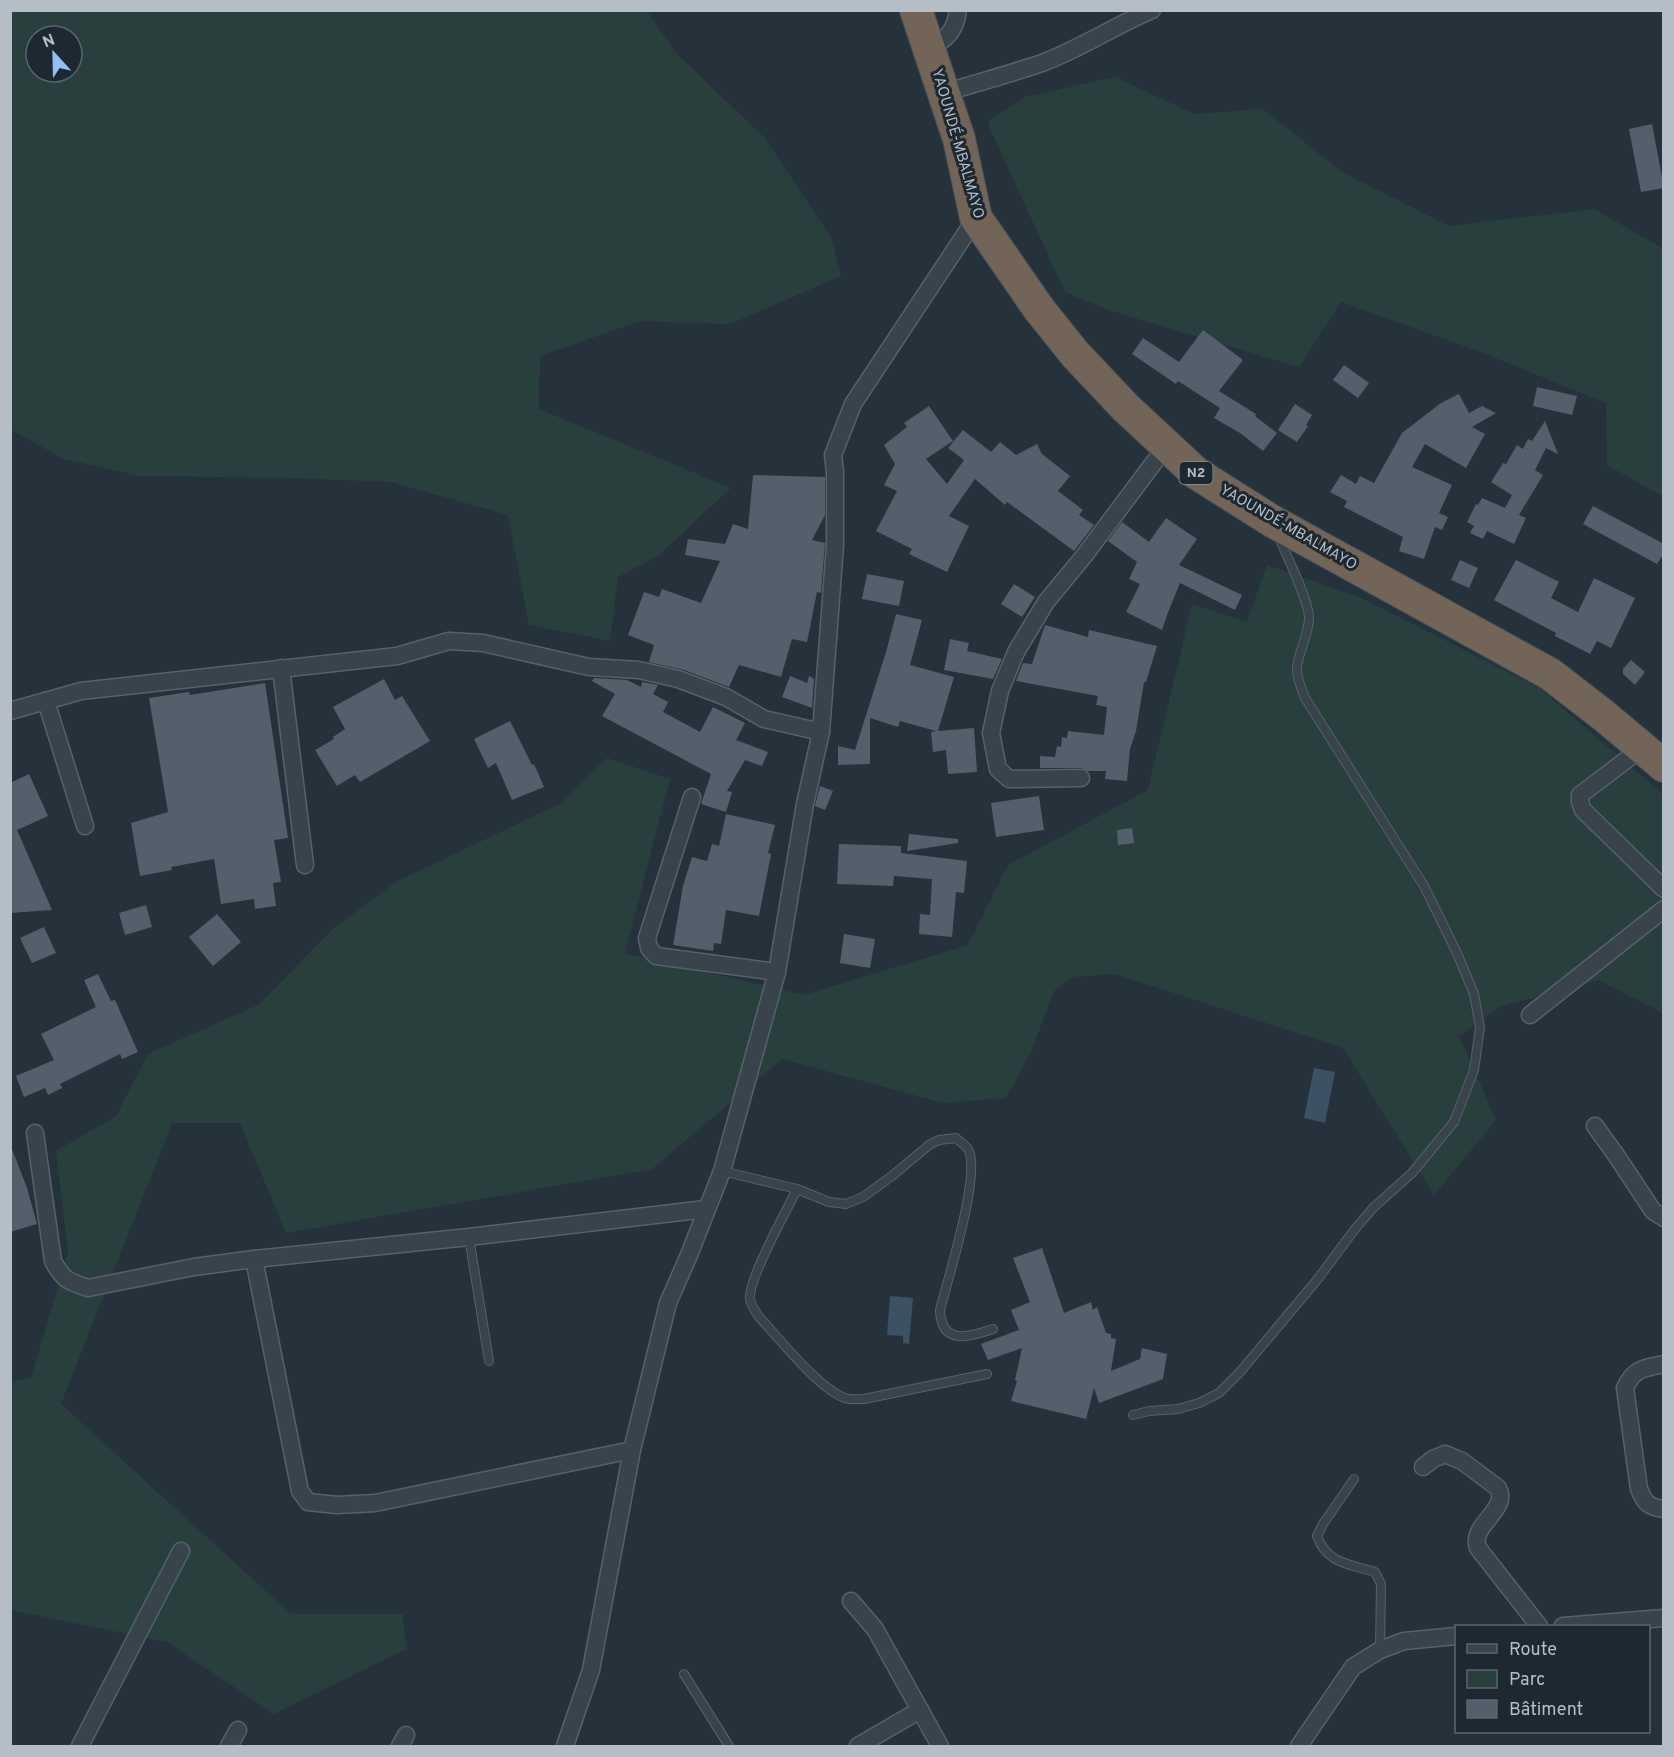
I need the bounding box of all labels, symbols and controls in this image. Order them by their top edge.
north arrow [24,24,84,84]
text: N [40,31,58,53]
street label: YAOUNDÉ-MBALMAYO [926,66,988,221]
road number: N2 [1180,462,1212,484]
street label: YAOUNDÉ-MBALMAYO [1216,480,1360,575]
legend [1455,1625,1650,1733]
text: Route [1509,1639,1557,1662]
text: Parc [1509,1669,1545,1692]
text: Bâtiment [1509,1699,1583,1722]

